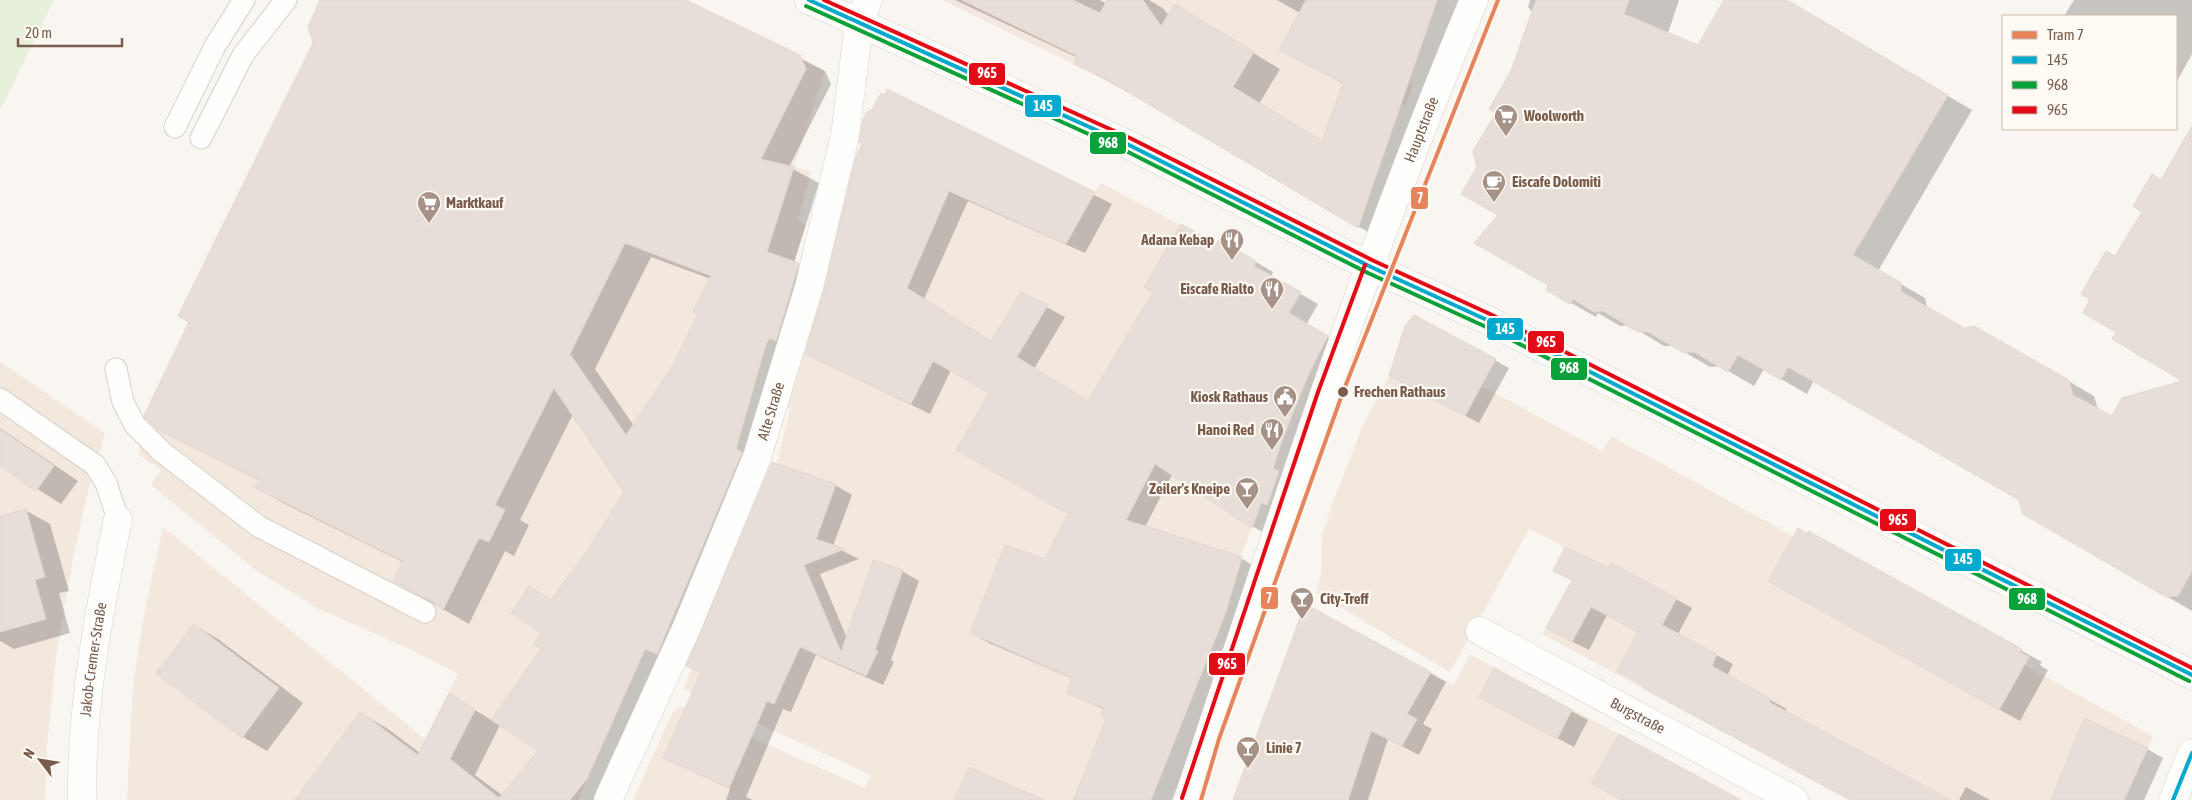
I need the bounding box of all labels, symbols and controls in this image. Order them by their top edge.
scale bar [18,15,121,47]
legend [2002,15,2177,130]
text: 20 m [25,24,52,41]
text: Tram 7 [2047,26,2084,43]
text: 145 [2047,51,2068,68]
line badge: 965 [968,62,1006,86]
text: 965 [977,65,997,81]
text: 968 [2047,76,2068,93]
line badge: 145 [1024,94,1062,118]
street label: Hauptstraße [1401,94,1442,165]
text: 145 [1033,98,1053,114]
text: 965 [2047,101,2068,118]
supermarket icon: Woolworth [1493,103,1519,137]
place label: Woolworth [1523,107,1584,124]
line badge: 968 [1089,131,1127,155]
text: 968 [1098,135,1118,151]
cafe icon: Eiscafe Dolomiti [1481,169,1507,203]
place label: Eiscafe Dolomiti [1512,173,1601,190]
line badge: 7 [1410,186,1429,210]
supermarket icon: Marktkauf [416,190,442,224]
text: 7 [1417,190,1423,206]
place label: Marktkauf [446,194,504,211]
restaurant icon: Adana Kebap [1219,227,1245,261]
place label: Adana Kebap [1140,231,1214,248]
restaurant icon: Eiscafe Rialto [1259,276,1285,310]
place label: Eiscafe Rialto [1180,280,1254,297]
line badge: 145 [1486,317,1524,341]
text: 145 [1495,321,1515,337]
line badge: 965 [1527,330,1565,354]
text: 965 [1536,334,1556,350]
line badge: 968 [1550,357,1588,381]
text: 968 [1559,360,1579,376]
street label: Alte Straße [754,380,788,442]
place label: Frechen Rathaus [1354,383,1446,400]
public building icon: Kiosk Rathaus [1272,384,1298,418]
marker: Frechen Rathaus [1336,385,1350,399]
place label: Kiosk Rathaus [1191,388,1269,405]
restaurant icon: Hanoi Red [1259,417,1285,451]
place label: Hanoi Red [1197,421,1254,438]
bar icon: Zeiler's Kneipe [1234,476,1260,510]
place label: Zeiler's Kneipe [1149,480,1230,497]
line badge: 965 [1879,508,1917,532]
text: 965 [1888,512,1908,528]
line badge: 145 [1944,548,1982,572]
text: 145 [1953,551,1973,567]
line badge: 7 [1260,586,1279,610]
bar icon: City-Treff [1289,586,1315,620]
line badge: 968 [2008,587,2046,611]
text: 7 [1266,590,1272,606]
place label: City-Treff [1320,590,1370,607]
text: 968 [2017,591,2037,607]
street label: Jakob-Cremer-Straße [77,601,110,718]
line badge: 965 [1208,652,1246,676]
text: 965 [1217,656,1237,672]
street label: Burgstraße [1608,694,1668,737]
north arrow [15,735,65,785]
bar icon: Linie 7 [1235,735,1261,769]
place label: Linie 7 [1266,739,1302,756]
text: N [20,746,38,761]

